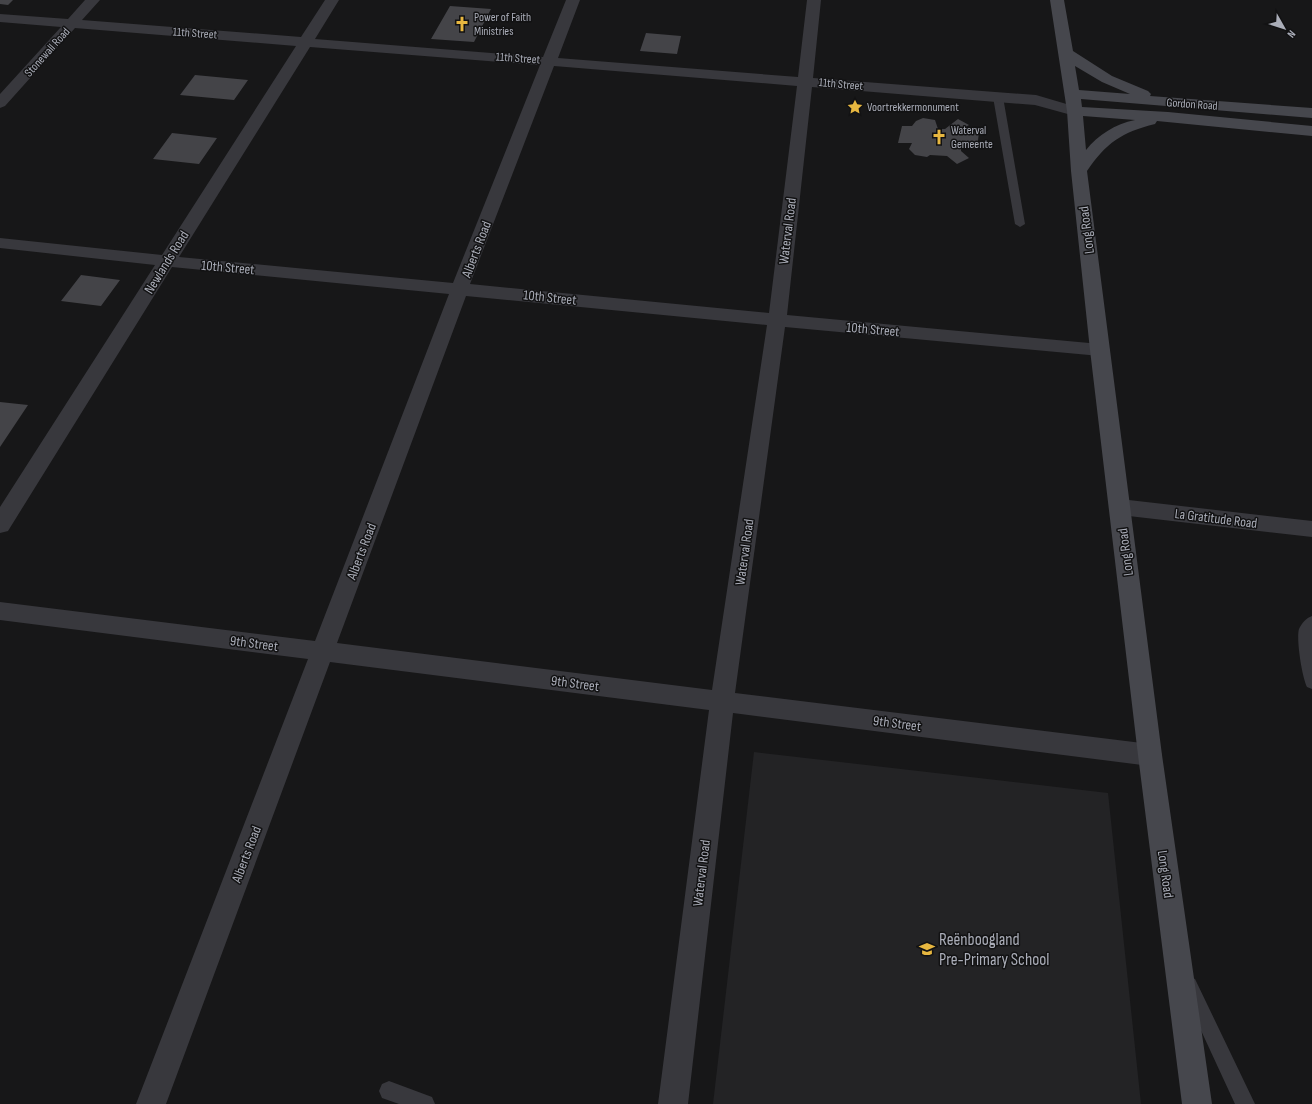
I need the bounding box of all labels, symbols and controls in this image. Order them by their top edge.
north arrow [1264,8,1304,48]
place label: Power of Faith Ministries [474,10,531,39]
church icon: Power of Faith Ministries [453,15,471,33]
street label: 11th Street [172,24,218,43]
street label: Stonewall Road [21,25,73,80]
text: N [1284,28,1298,40]
street label: 11th Street [495,49,541,68]
street label: 11th Street [818,75,864,94]
street label: Gordon Road [1166,95,1218,114]
place icon: Voortrekkermonument [846,98,864,116]
place label: Voortrekkermonument [867,100,959,115]
place label: Waterval Gemeente [951,123,993,152]
church icon: Waterval Gemeente [930,128,948,146]
street label: Waterval Road [775,197,800,265]
street label: Long Road [1075,205,1098,255]
street label: Alberts Road [458,218,495,281]
street label: Newlands Road [140,228,193,297]
street label: 10th Street [201,257,255,278]
street label: 10th Street [523,286,577,309]
street label: 10th Street [846,319,900,340]
street label: La Gratitude Road [1174,505,1258,532]
street label: Waterval Road [731,518,758,586]
street label: Alberts Road [343,520,380,583]
street label: Long Road [1114,527,1137,577]
street label: 9th Street [229,632,279,655]
street label: 9th Street [550,672,600,695]
street label: 9th Street [872,712,922,735]
street label: Alberts Road [228,823,265,886]
street label: Waterval Road [689,839,714,907]
street label: Long Road [1154,849,1177,899]
place label: Reënboogland Pre-Primary School [939,930,1049,970]
school or university icon: Reënboogland Pre-Primary School [918,940,936,958]

